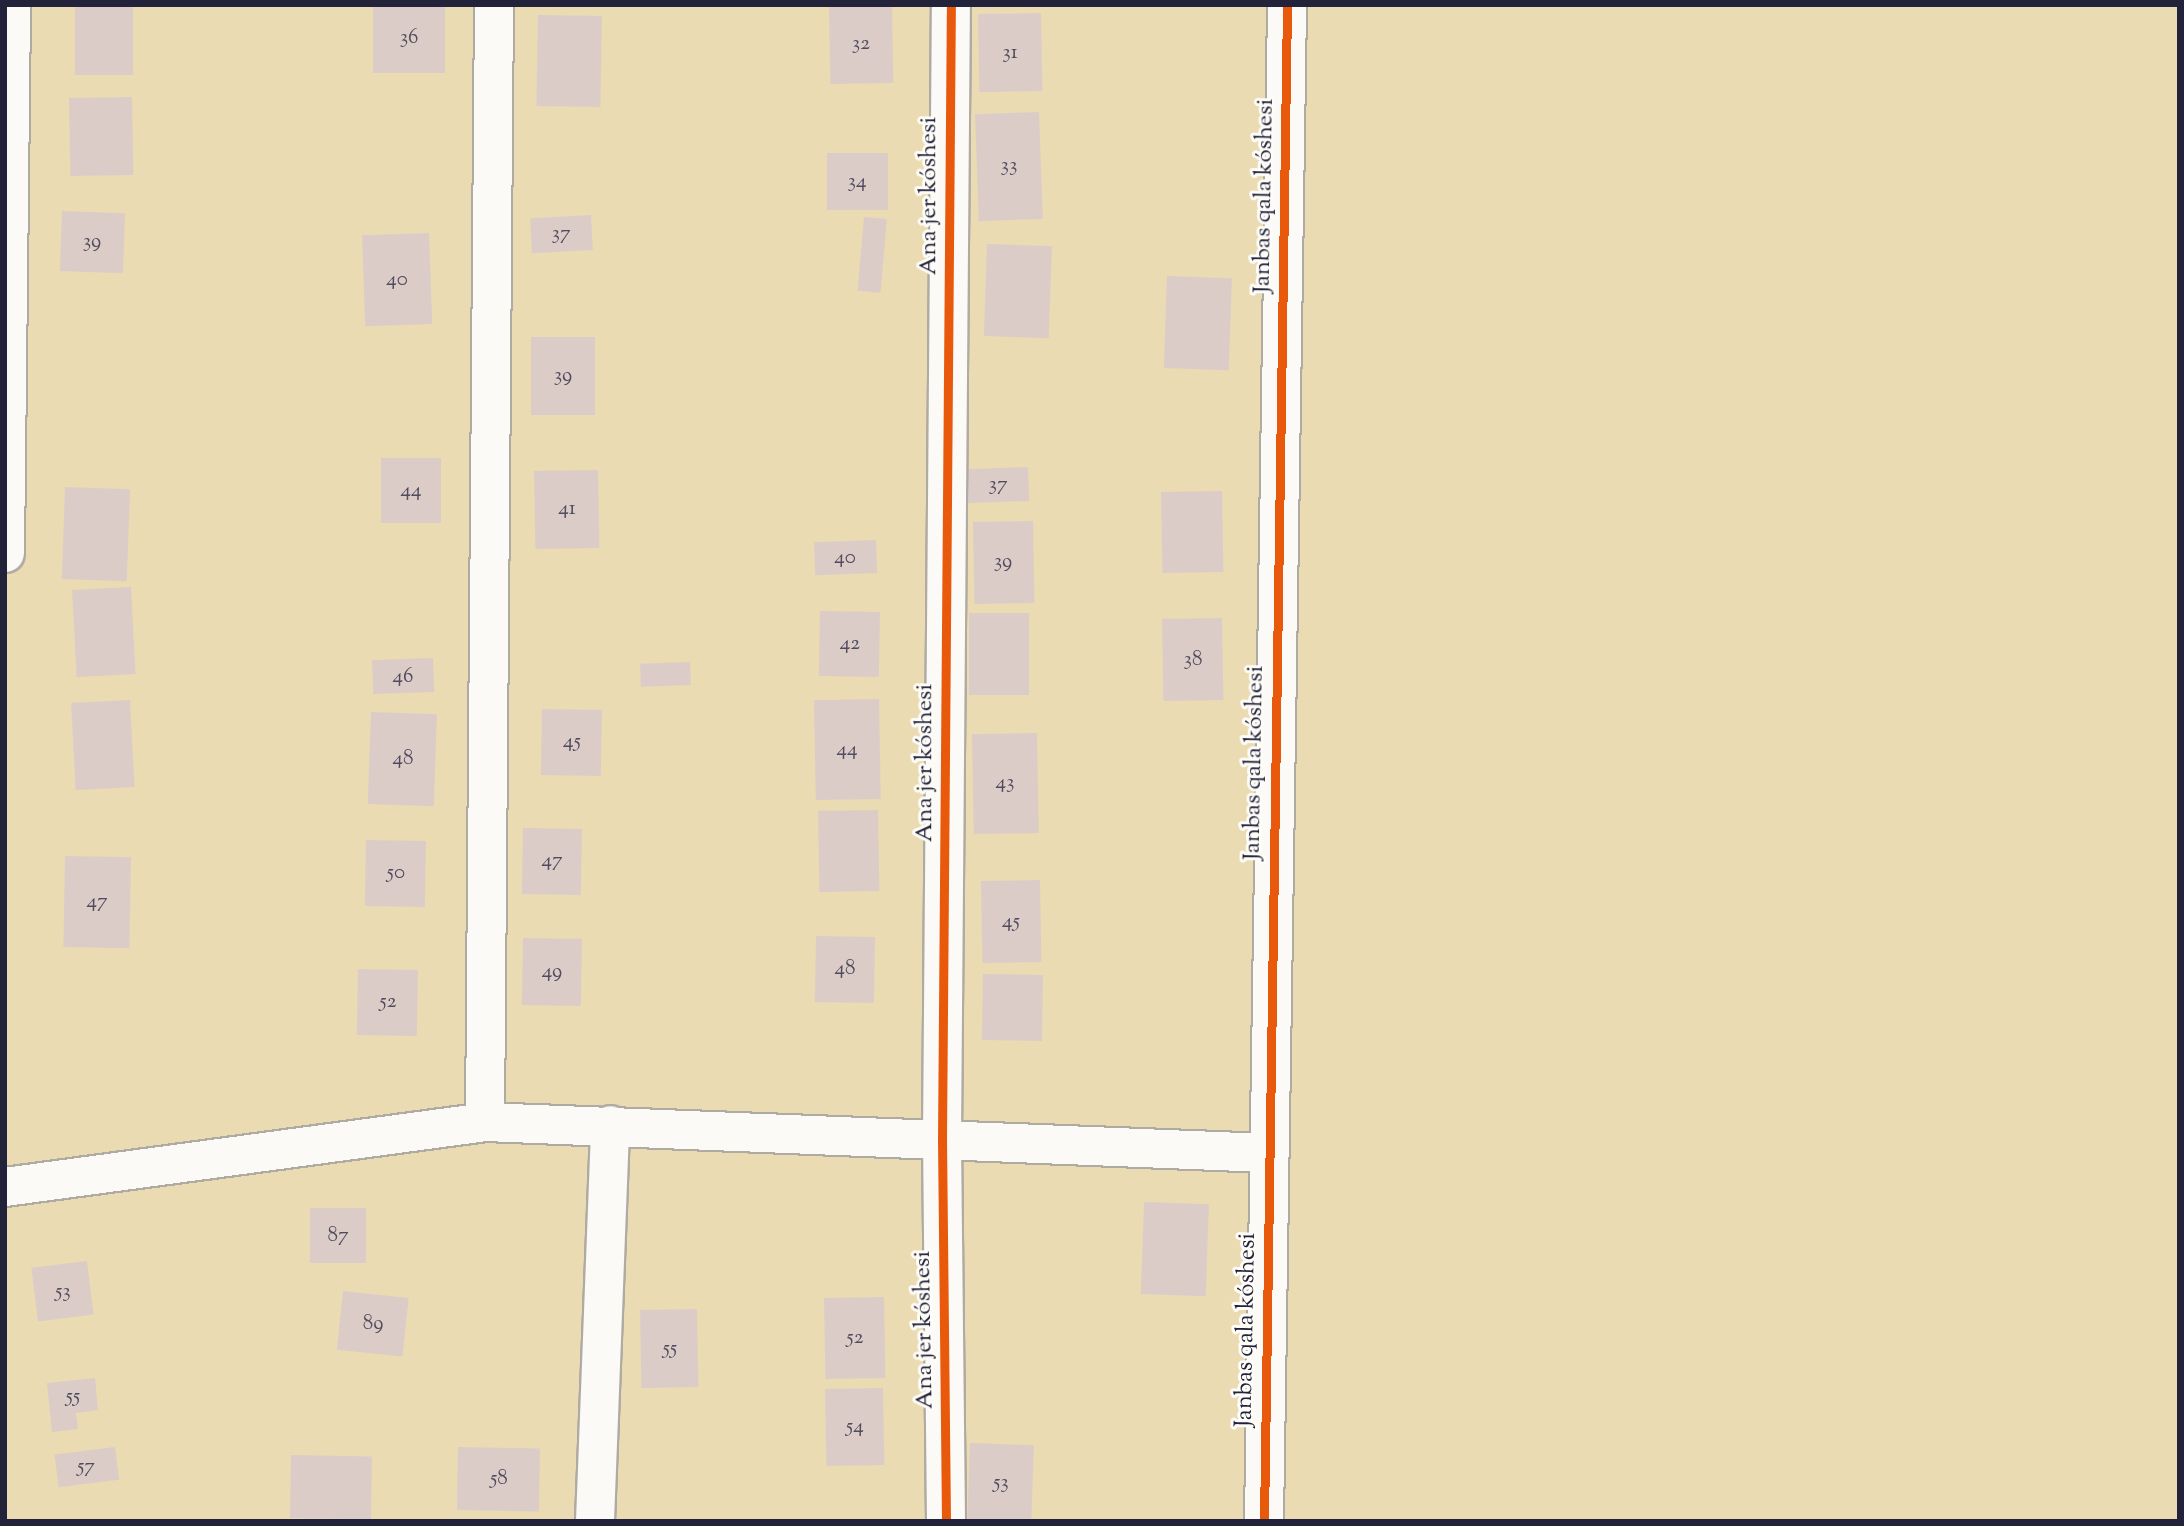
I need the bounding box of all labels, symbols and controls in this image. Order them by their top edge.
house number: 36 [400,25,418,51]
house number: 32 [852,31,870,57]
house number: 31 [1002,40,1018,66]
street label: Janbas qala kóshesi [1249,99,1281,293]
street label: Ana jer kóshesi [916,117,944,275]
house number: 33 [1001,153,1017,179]
house number: 34 [847,169,867,195]
house number: 37 [551,221,571,247]
house number: 39 [83,229,101,255]
house number: 40 [386,267,408,293]
house number: 39 [554,363,572,389]
house number: 37 [988,472,1008,498]
house number: 44 [400,478,422,504]
house number: 41 [558,496,576,522]
house number: 40 [834,545,856,571]
house number: 39 [994,549,1012,575]
house number: 42 [840,631,860,657]
house number: 38 [1184,647,1202,673]
house number: 46 [393,664,413,690]
street label: Janbas qala kóshesi [1239,666,1271,860]
street label: Ana jer kóshesi [912,684,940,842]
house number: 45 [563,729,581,755]
house number: 44 [836,737,858,763]
house number: 48 [392,746,414,772]
house number: 43 [995,770,1015,796]
house number: 47 [541,848,563,874]
house number: 50 [387,860,405,886]
house number: 47 [86,889,108,915]
house number: 45 [1002,909,1020,935]
house number: 48 [834,956,856,982]
house number: 49 [542,959,562,985]
house number: 52 [379,989,397,1015]
house number: 87 [327,1223,349,1249]
street label: Janbas qala kóshesi [1231,1233,1263,1427]
street label: Ana jer kóshesi [909,1251,941,1409]
house number: 53 [55,1279,71,1305]
house number: 89 [363,1311,383,1337]
house number: 52 [846,1325,864,1351]
house number: 55 [663,1336,677,1362]
house number: 55 [66,1384,80,1410]
house number: 54 [846,1414,864,1440]
house number: 57 [77,1454,95,1480]
house number: 58 [490,1466,508,1492]
house number: 53 [993,1470,1009,1496]

